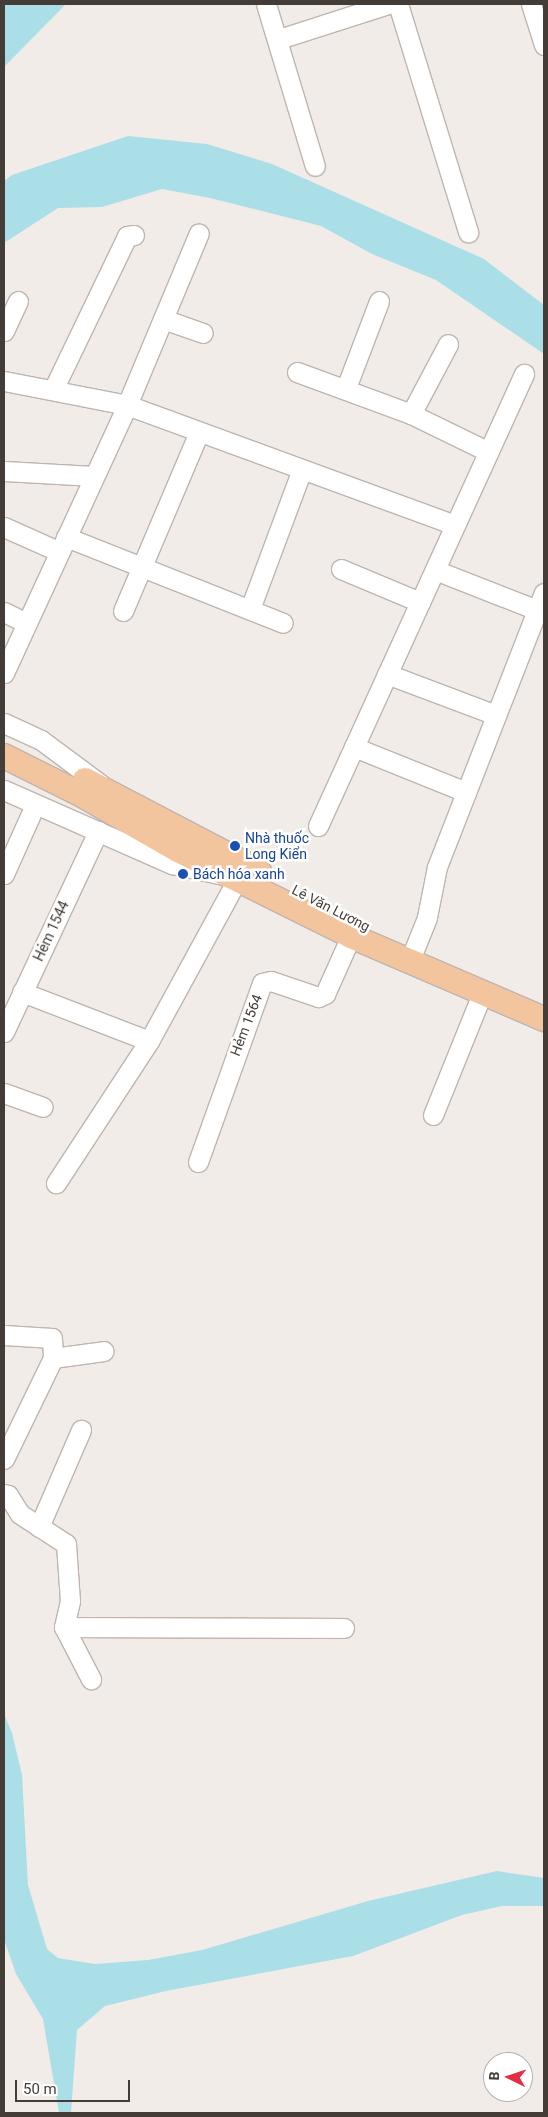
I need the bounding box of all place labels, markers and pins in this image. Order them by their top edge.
place label: Nhà thuốc Long Kiển [245,830,309,862]
marker: Nhà thuốc Long Kiển [229,840,241,852]
place label: Bách hóa xanh [193,866,285,882]
marker: Bách hóa xanh [177,868,189,880]

